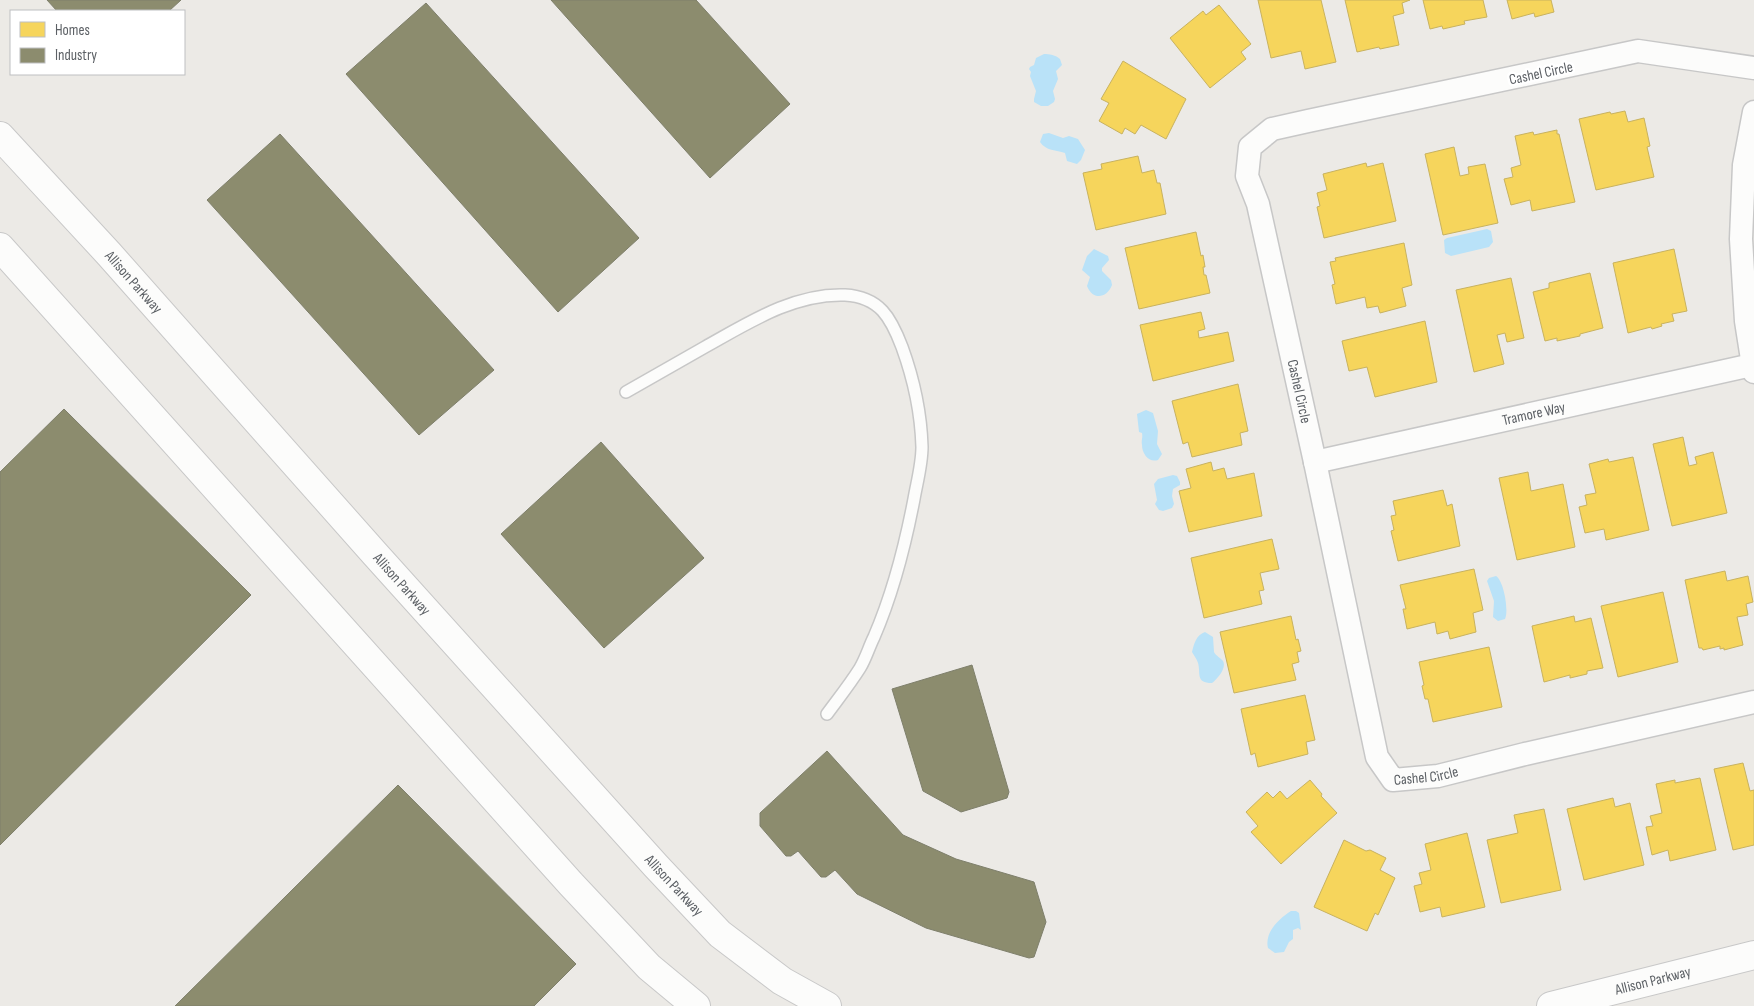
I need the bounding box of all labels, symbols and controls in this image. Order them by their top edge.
legend [10,10,185,75]
text: Homes [55,21,90,40]
text: Industry [55,46,97,65]
street label: Cashel Circle [1507,57,1575,90]
street label: Allison Parkway [100,246,166,318]
street label: Cashel Circle [1283,358,1315,425]
street label: Tramore Way [1500,398,1567,430]
street label: Allison Parkway [368,548,435,620]
street label: Cashel Circle [1393,762,1460,790]
street label: Allison Parkway [640,850,707,921]
street label: Allison Parkway [1612,962,1693,1000]

